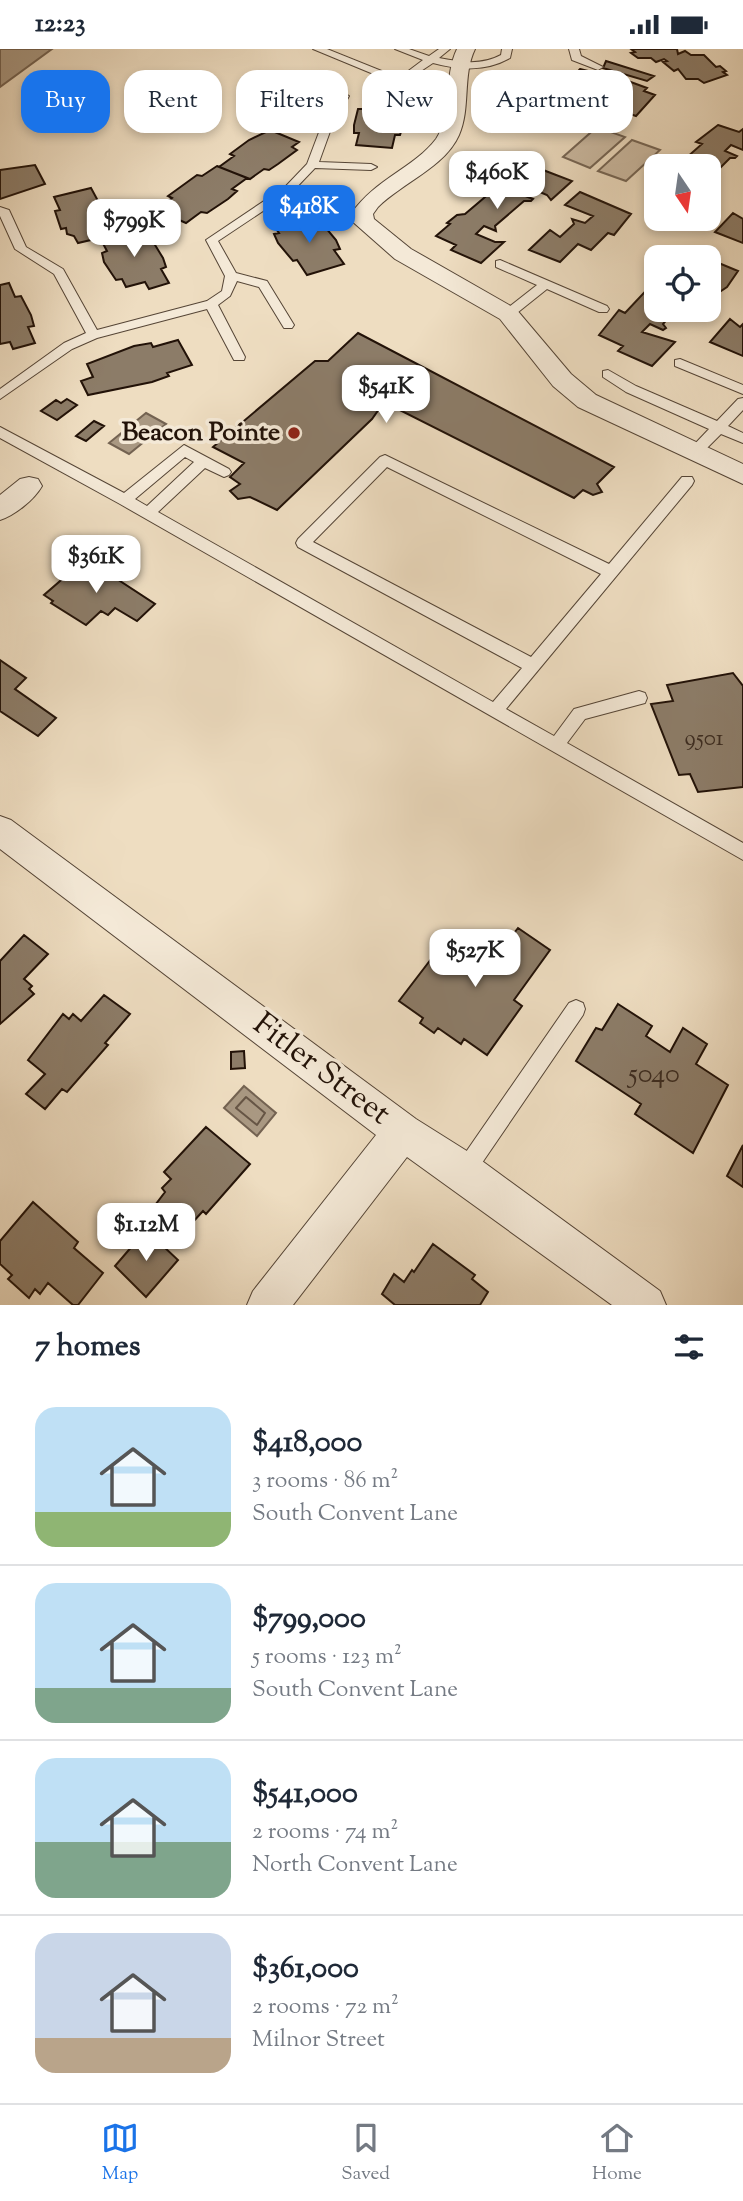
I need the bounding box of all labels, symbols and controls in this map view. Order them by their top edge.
text: 12:23 [35,6,85,43]
chip: Buy [21,70,110,133]
chip: Rent [124,70,222,133]
chip: Filters [236,70,348,133]
chip: New [362,70,457,133]
chip: Apartment [471,70,633,133]
pin: $460K [448,151,546,211]
north arrow [644,154,721,231]
map controls [644,154,721,322]
text: $460K [465,157,529,190]
pin: $418K [260,185,358,245]
text: $418K [279,191,339,224]
pin: $799K [85,199,183,259]
text: $799K [103,205,165,238]
button: locate [644,245,721,322]
pin: $541K [337,365,435,425]
text: $541K [358,371,414,404]
place label: Beacon Pointe [122,415,280,452]
marker: Beacon Pointe [286,425,302,441]
pin: $361K [47,535,145,595]
text: $361K [67,541,125,574]
house number: 9501 [684,723,724,756]
pin: $527K [426,929,524,989]
text: $527K [445,935,505,968]
street label: Fitler Street [242,1003,400,1137]
house number: 5040 [626,1055,680,1095]
pin: $1.12M [89,1203,203,1263]
text: $1.12M [113,1209,179,1242]
text: 7 homes [35,1326,140,1369]
icon: filters [670,1328,708,1366]
text: $418,000 [252,1422,362,1465]
icon: home [91,1435,175,1519]
text: 3 rooms · 86 m² [252,1465,398,1498]
text: South Convent Lane [252,1498,458,1531]
text: $799,000 [252,1598,366,1641]
icon: home [91,1611,175,1695]
text: 5 rooms · 123 m² [252,1641,402,1674]
text: South Convent Lane [252,1674,458,1707]
text: $541,000 [252,1773,358,1816]
icon: home [91,1786,175,1870]
text: 2 rooms · 74 m² [252,1816,398,1849]
text: North Convent Lane [252,1849,458,1882]
text: $361,000 [252,1948,359,1991]
icon: home [91,1961,175,2045]
text: 2 rooms · 72 m² [252,1991,399,2024]
text: Milnor Street [252,2024,385,2057]
tab: Map [101,2119,139,2188]
tab: Saved [341,2119,390,2188]
tab: Home [592,2119,642,2188]

